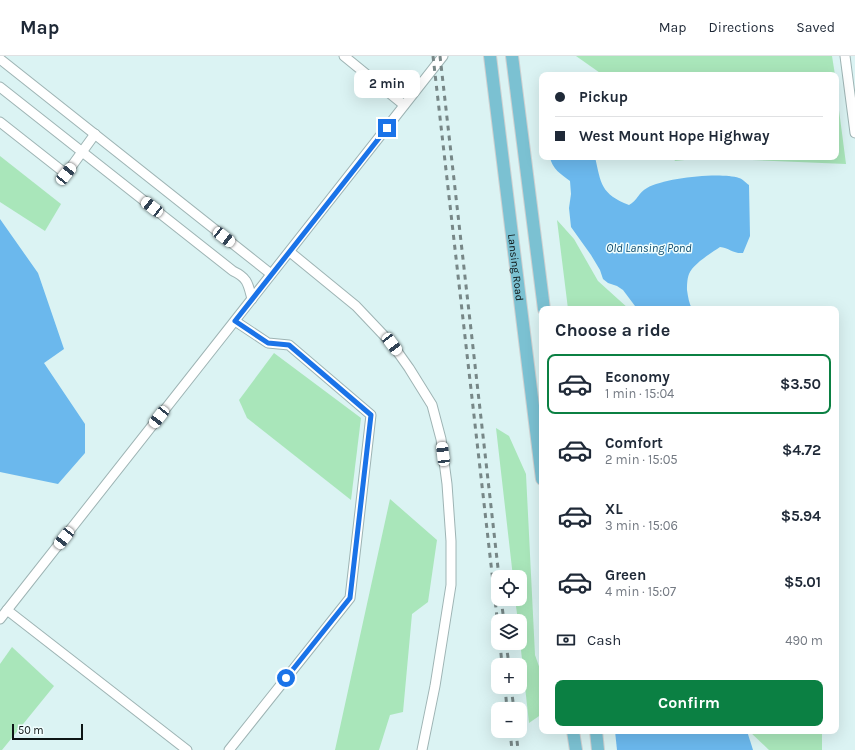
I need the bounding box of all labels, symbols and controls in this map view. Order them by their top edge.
text: Map [20,17,59,39]
text: Map [659,19,687,36]
text: Directions [709,19,774,36]
text: Saved [796,19,835,36]
callout: 2 min [354,70,420,98]
text: 2 min [369,76,405,91]
text: Pickup [579,88,628,106]
route end [378,119,396,137]
text: West Mount Hope Highway [579,127,769,145]
car [54,161,78,187]
car [139,195,165,219]
car [211,225,237,249]
street label: Lansing Road [505,233,527,302]
water label: Old Lansing Pond [606,241,692,255]
text: Choose a ride [555,319,670,341]
car [380,331,404,357]
icon: car [557,366,593,402]
text: Economy [605,368,670,386]
text: $3.50 [780,375,821,393]
text: 1 min · 15:04 [605,386,674,401]
car [147,404,171,430]
icon: car [557,432,593,468]
text: Comfort [605,434,663,452]
car [436,441,450,467]
text: $4.72 [782,441,821,459]
text: 2 min · 15:05 [605,452,678,467]
icon: car [557,498,593,534]
text: XL [605,500,623,518]
text: $5.94 [781,507,821,525]
text: 3 min · 15:06 [605,518,678,533]
car [52,525,76,551]
icon: car [557,564,593,600]
text: Green [605,566,646,584]
map controls [491,570,527,738]
button: locate [491,570,527,606]
text: $5.01 [784,573,821,591]
text: 4 min · 15:07 [605,584,676,599]
button: layers [491,614,527,650]
icon: cash [555,629,577,651]
text: Cash [587,631,621,649]
text: 490 m [785,633,823,648]
button: + [491,658,527,694]
route start [277,669,295,687]
button: Confirm [555,680,823,726]
button: − [491,702,527,738]
scale bar [12,722,83,741]
text: 50 m [18,724,44,737]

